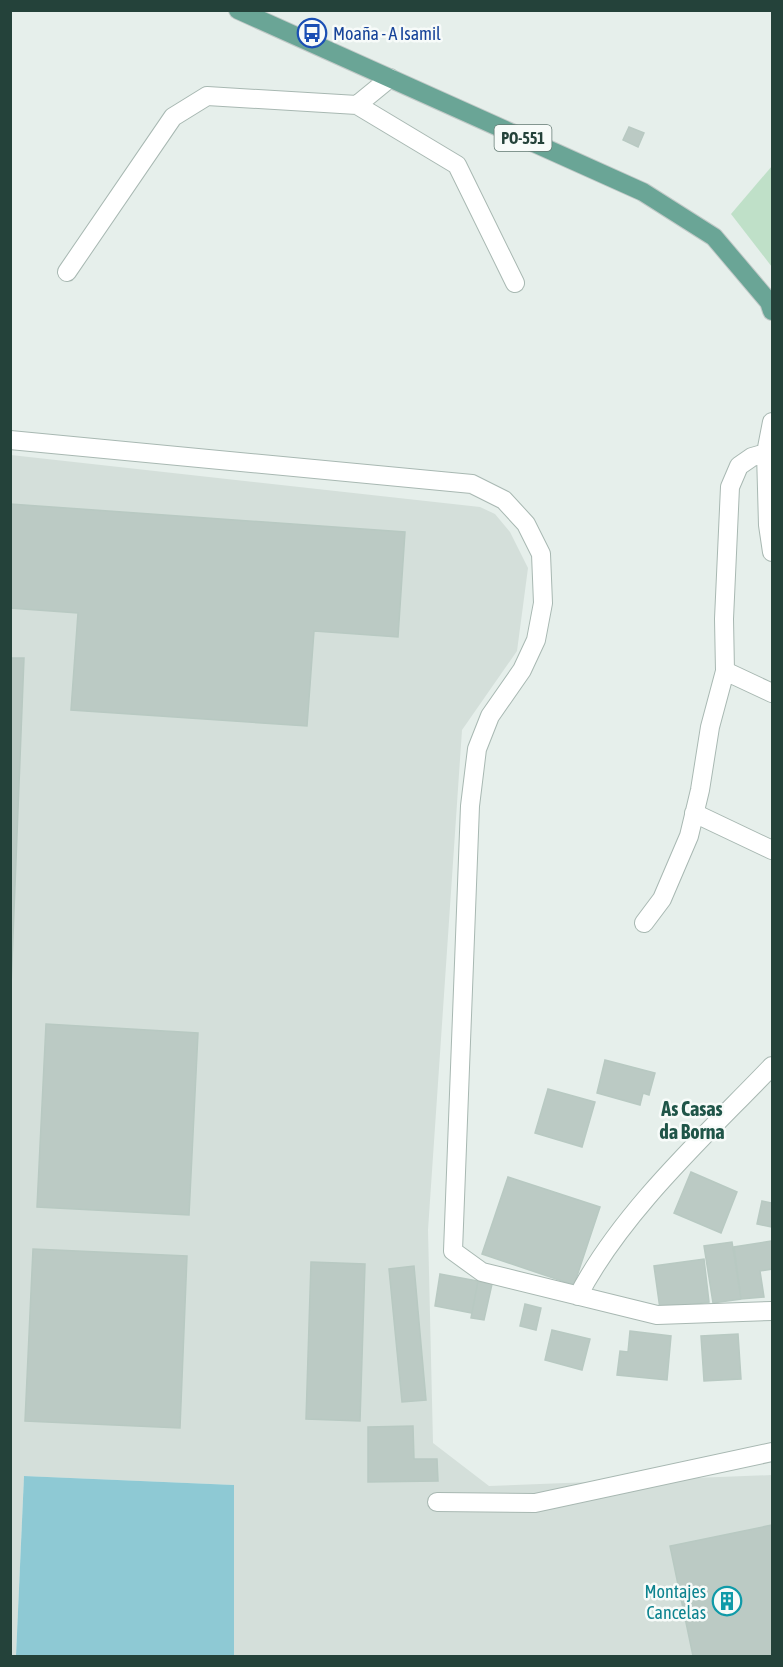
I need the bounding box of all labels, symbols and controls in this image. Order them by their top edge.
bus stop icon: Moaña - A Isamil [296,17,328,49]
place label: Moaña - A Isamil [333,23,441,44]
road number: PO-551 [494,125,552,151]
district label: As Casas da Borna [659,1097,725,1143]
place label: Montajes Cancelas [645,1581,706,1623]
building icon: Montajes Cancelas [711,1585,743,1617]

